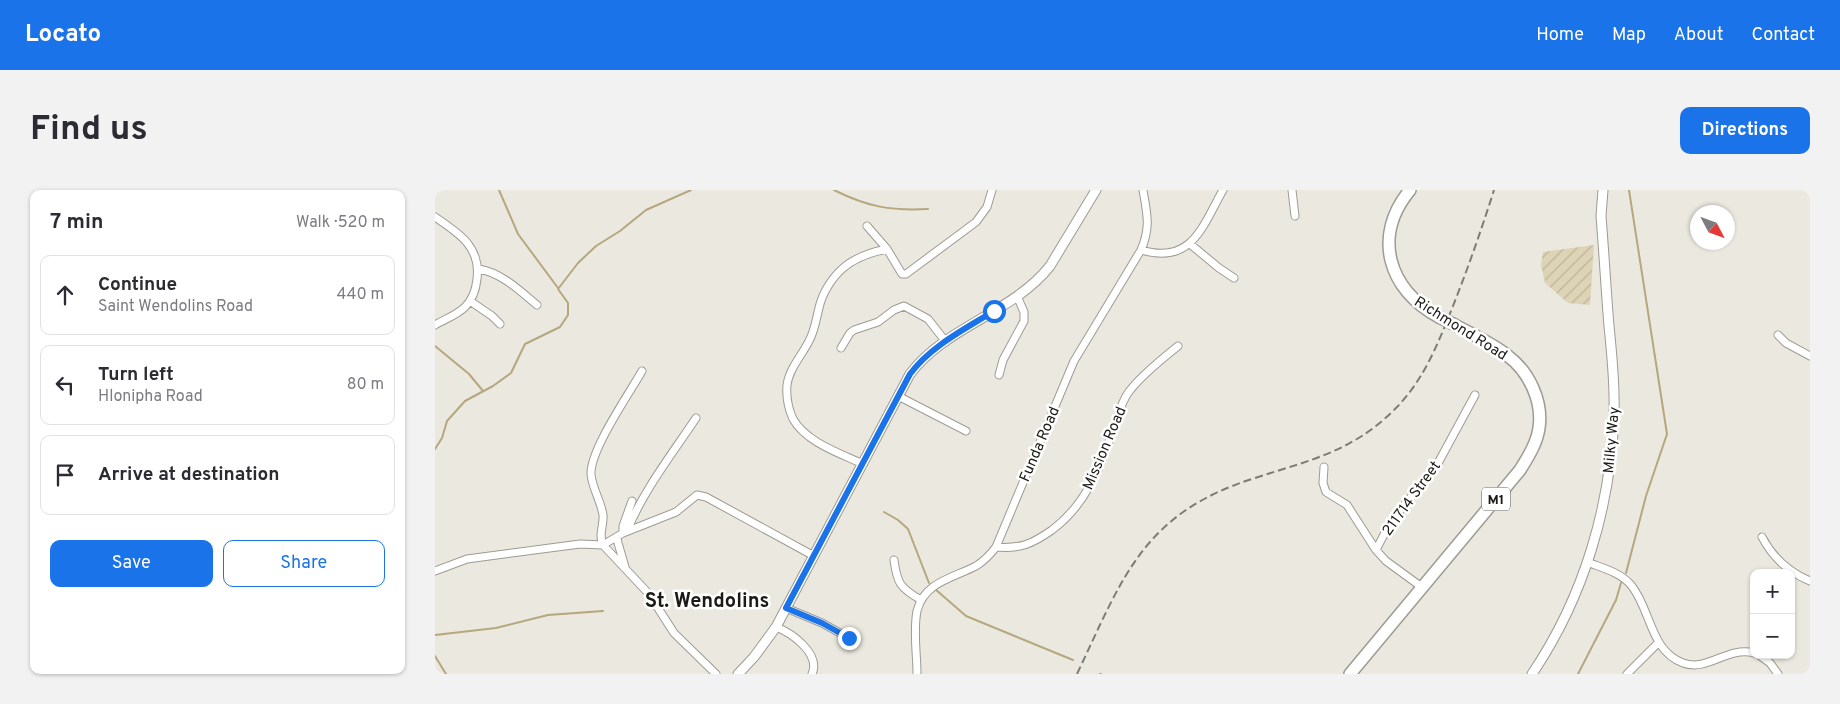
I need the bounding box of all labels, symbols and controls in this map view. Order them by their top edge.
text: Locato [25,20,101,50]
text: Home [1536,24,1584,47]
text: Map [1612,24,1646,47]
text: About [1674,24,1723,47]
text: Contact [1751,24,1815,47]
button: Directions [1680,107,1810,154]
text: Find us [30,108,148,152]
north arrow [1690,205,1735,250]
text: 7 min [50,209,103,236]
text: Walk · 520 m [296,213,385,233]
text: Continue [98,273,177,297]
icon: ahead [51,281,79,309]
text: 440 m [337,285,384,305]
street label: Richmond Road [1410,293,1510,366]
text: Saint Wendolins Road [98,297,253,317]
route start [983,300,1006,323]
text: Turn left [98,363,174,387]
icon: left [51,371,79,399]
text: 80 m [347,375,384,395]
text: Hlonipha Road [98,387,203,407]
street label: Funda Road [1016,404,1065,485]
street label: Mission Road [1079,404,1131,493]
street label: Milky Way [1600,406,1625,474]
street label: 211714 Street [1379,458,1446,540]
icon: arrive [51,461,79,489]
text: Arrive at destination [98,463,279,487]
road number: M1 [1482,488,1510,510]
button: Save [50,540,213,587]
button: Share [223,540,385,587]
map controls [1750,569,1795,659]
button: + [1750,569,1795,614]
district label: St. Wendolins [645,589,769,615]
button: − [1750,614,1795,659]
route end [838,627,861,650]

